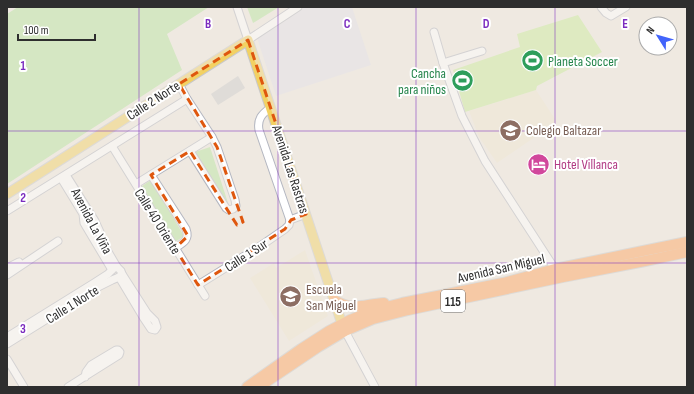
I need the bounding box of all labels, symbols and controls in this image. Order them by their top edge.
scale bar [18,16,95,42]
text: B [205,16,211,32]
text: C [344,16,351,32]
text: D [483,16,490,32]
text: E [622,16,628,32]
north arrow [638,16,678,56]
text: 100 m [24,23,49,38]
text: N [643,24,657,37]
sports icon: Planeta Soccer [519,48,545,74]
place label: Planeta Soccer [548,53,618,70]
text: 1 [20,58,26,74]
place label: Cancha para niños [398,65,446,98]
sports icon: Cancha para niños [449,68,475,94]
street label: Calle 2 Norte [124,77,183,124]
school or university icon: Colegio Baltazar [498,117,524,143]
street label: Avenida Las Rastras [268,122,313,215]
place label: Colegio Baltazar [526,122,601,139]
hotel icon: Hotel Villanca [525,151,551,177]
place label: Hotel Villanca [554,156,618,173]
street label: Avenida La Viña [67,185,116,257]
street label: Calle 40 Oriente [131,185,184,257]
text: 2 [20,190,26,206]
street label: Calle 1 Sur [222,235,271,276]
street label: Avenida San Miguel [455,250,546,287]
place label: Escuela San Miguel [306,281,356,314]
street label: Calle 1 Norte [43,282,102,327]
school or university icon: Escuela San Miguel [278,284,304,310]
road number: 115 [441,290,465,312]
text: 3 [20,321,26,337]

